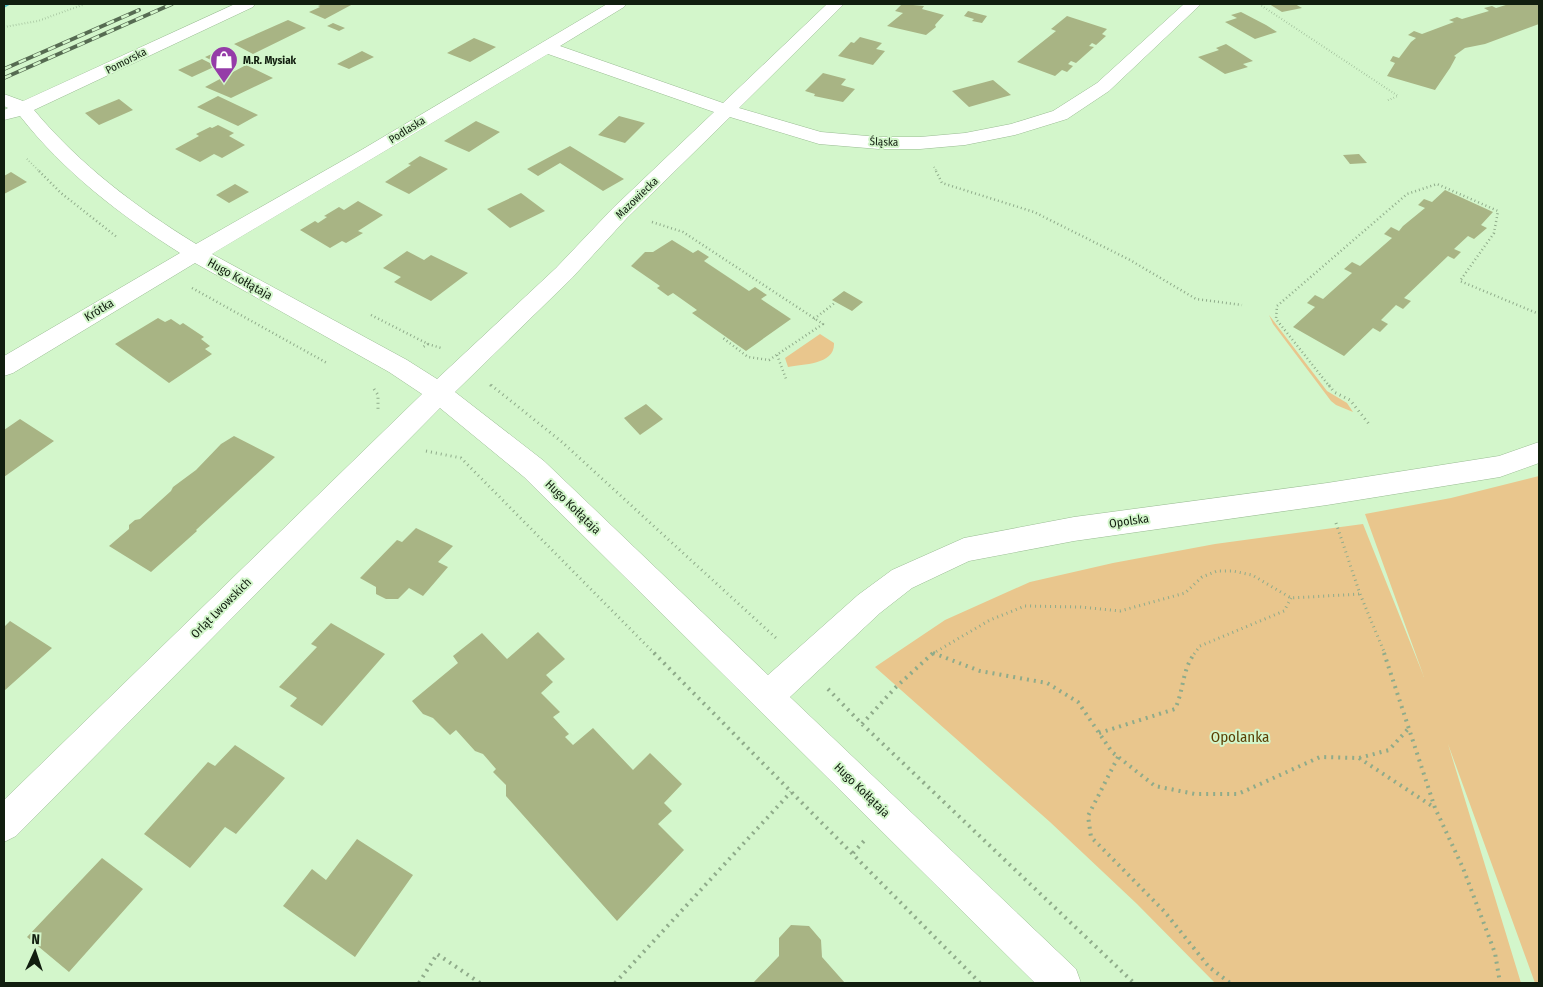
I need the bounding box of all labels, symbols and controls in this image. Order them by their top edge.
street label: Pomorska [103,45,149,77]
shop icon: M.R. Mysiak [209,45,239,84]
place label: M.R. Mysiak [243,54,297,67]
street label: Podlaska [386,114,428,146]
street label: Śląska [869,134,899,149]
street label: Mazowiecka [613,175,661,221]
street label: Hugo Kołłątaja [205,255,275,303]
street label: Krótka [82,296,116,324]
street label: Hugo Kołłątaja [542,477,604,537]
street label: Opolska [1108,511,1150,531]
street label: Orląt Lwowskich [188,575,254,641]
park label: Opolanka [1211,728,1269,746]
street label: Hugo Kołłątaja [831,760,893,820]
north arrow [10,927,60,977]
text: N [31,931,40,948]

